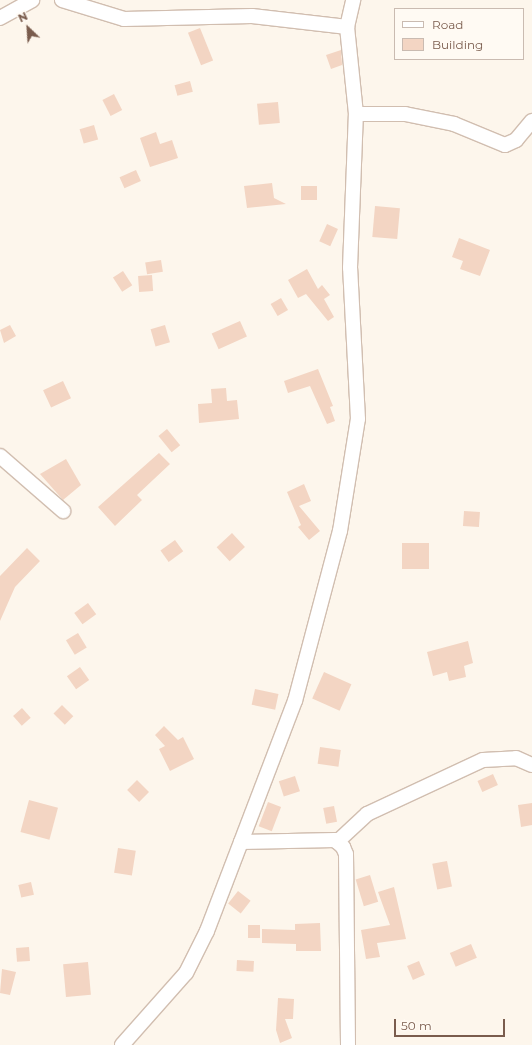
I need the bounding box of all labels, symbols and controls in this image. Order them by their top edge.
north arrow [8,8,48,48]
legend [394,8,524,60]
text: N [16,9,30,25]
text: Road [432,17,463,32]
text: Building [432,37,483,52]
scale bar [396,1011,507,1037]
text: 50 m [401,1018,432,1033]

